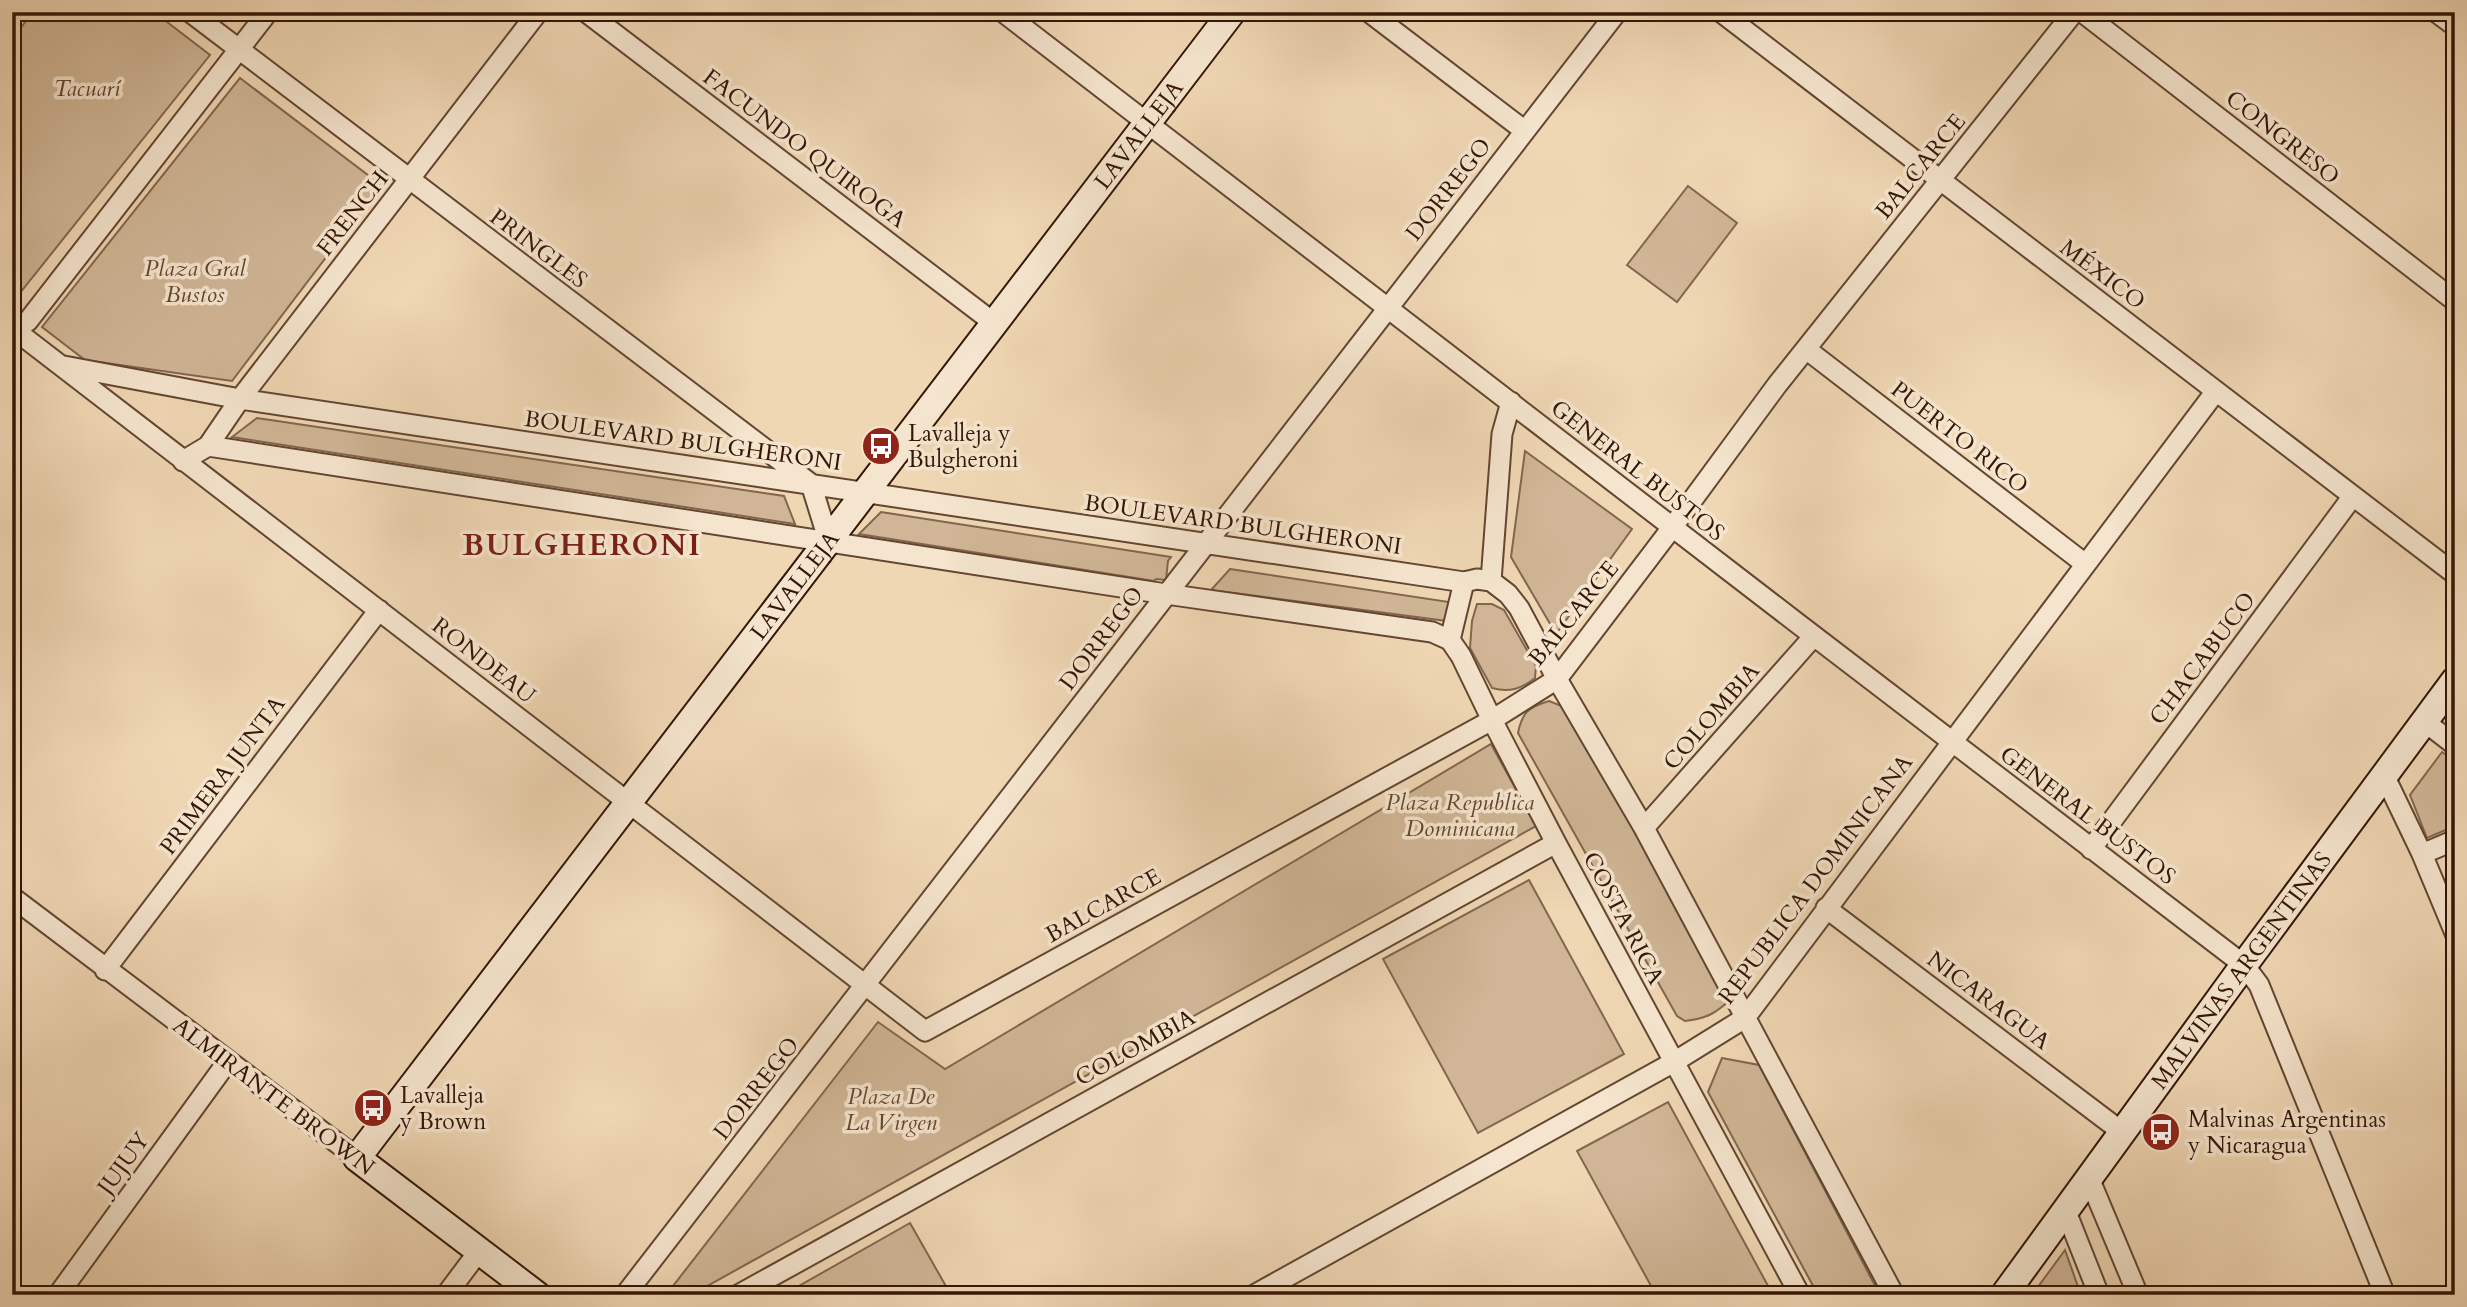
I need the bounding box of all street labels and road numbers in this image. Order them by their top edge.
street label: FACUNDO QUIROGA [697,62,913,235]
street label: LAVALLEJA [1087,73,1191,196]
street label: CONGRESO [2219,83,2346,192]
street label: BALCARCE [1868,107,1973,226]
street label: DORREGO [1398,131,1498,247]
street label: FRENCH [309,164,395,262]
street label: PRINGLES [484,201,594,295]
street label: MÉXICO [2054,232,2152,317]
street label: PUERTO RICO [1884,374,2035,501]
street label: GENERAL BUSTOS [1544,393,1731,548]
street label: BOULEVARD BULGHERONI [522,403,843,478]
street label: BOULEVARD BULGHERONI [1082,487,1403,562]
street label: LAVALLEJA [743,524,847,646]
street label: BALCARCE [1521,554,1626,673]
street label: DORREGO [1052,580,1151,697]
street label: CHACABUCO [2142,585,2263,731]
street label: RONDEAU [426,610,542,711]
street label: COLOMBIA [1656,656,1767,777]
street label: PRIMERA JUNTA [153,689,293,861]
street label: GENERAL BUSTOS [1993,739,2182,892]
street label: REPUBLICA DOMINICANA [1711,747,1920,1011]
street label: COSTA RICA [1576,846,1672,991]
street label: MALVINAS ARGENTINAS [2144,846,2339,1095]
street label: BALCARCE [1040,861,1167,950]
street label: NICARAGUA [1921,944,2057,1057]
street label: COLOMBIA [1070,1001,1201,1093]
street label: ALMIRANTE BROWN [166,1010,381,1183]
street label: DORREGO [706,1030,806,1146]
street label: JUJUY [88,1125,157,1203]

